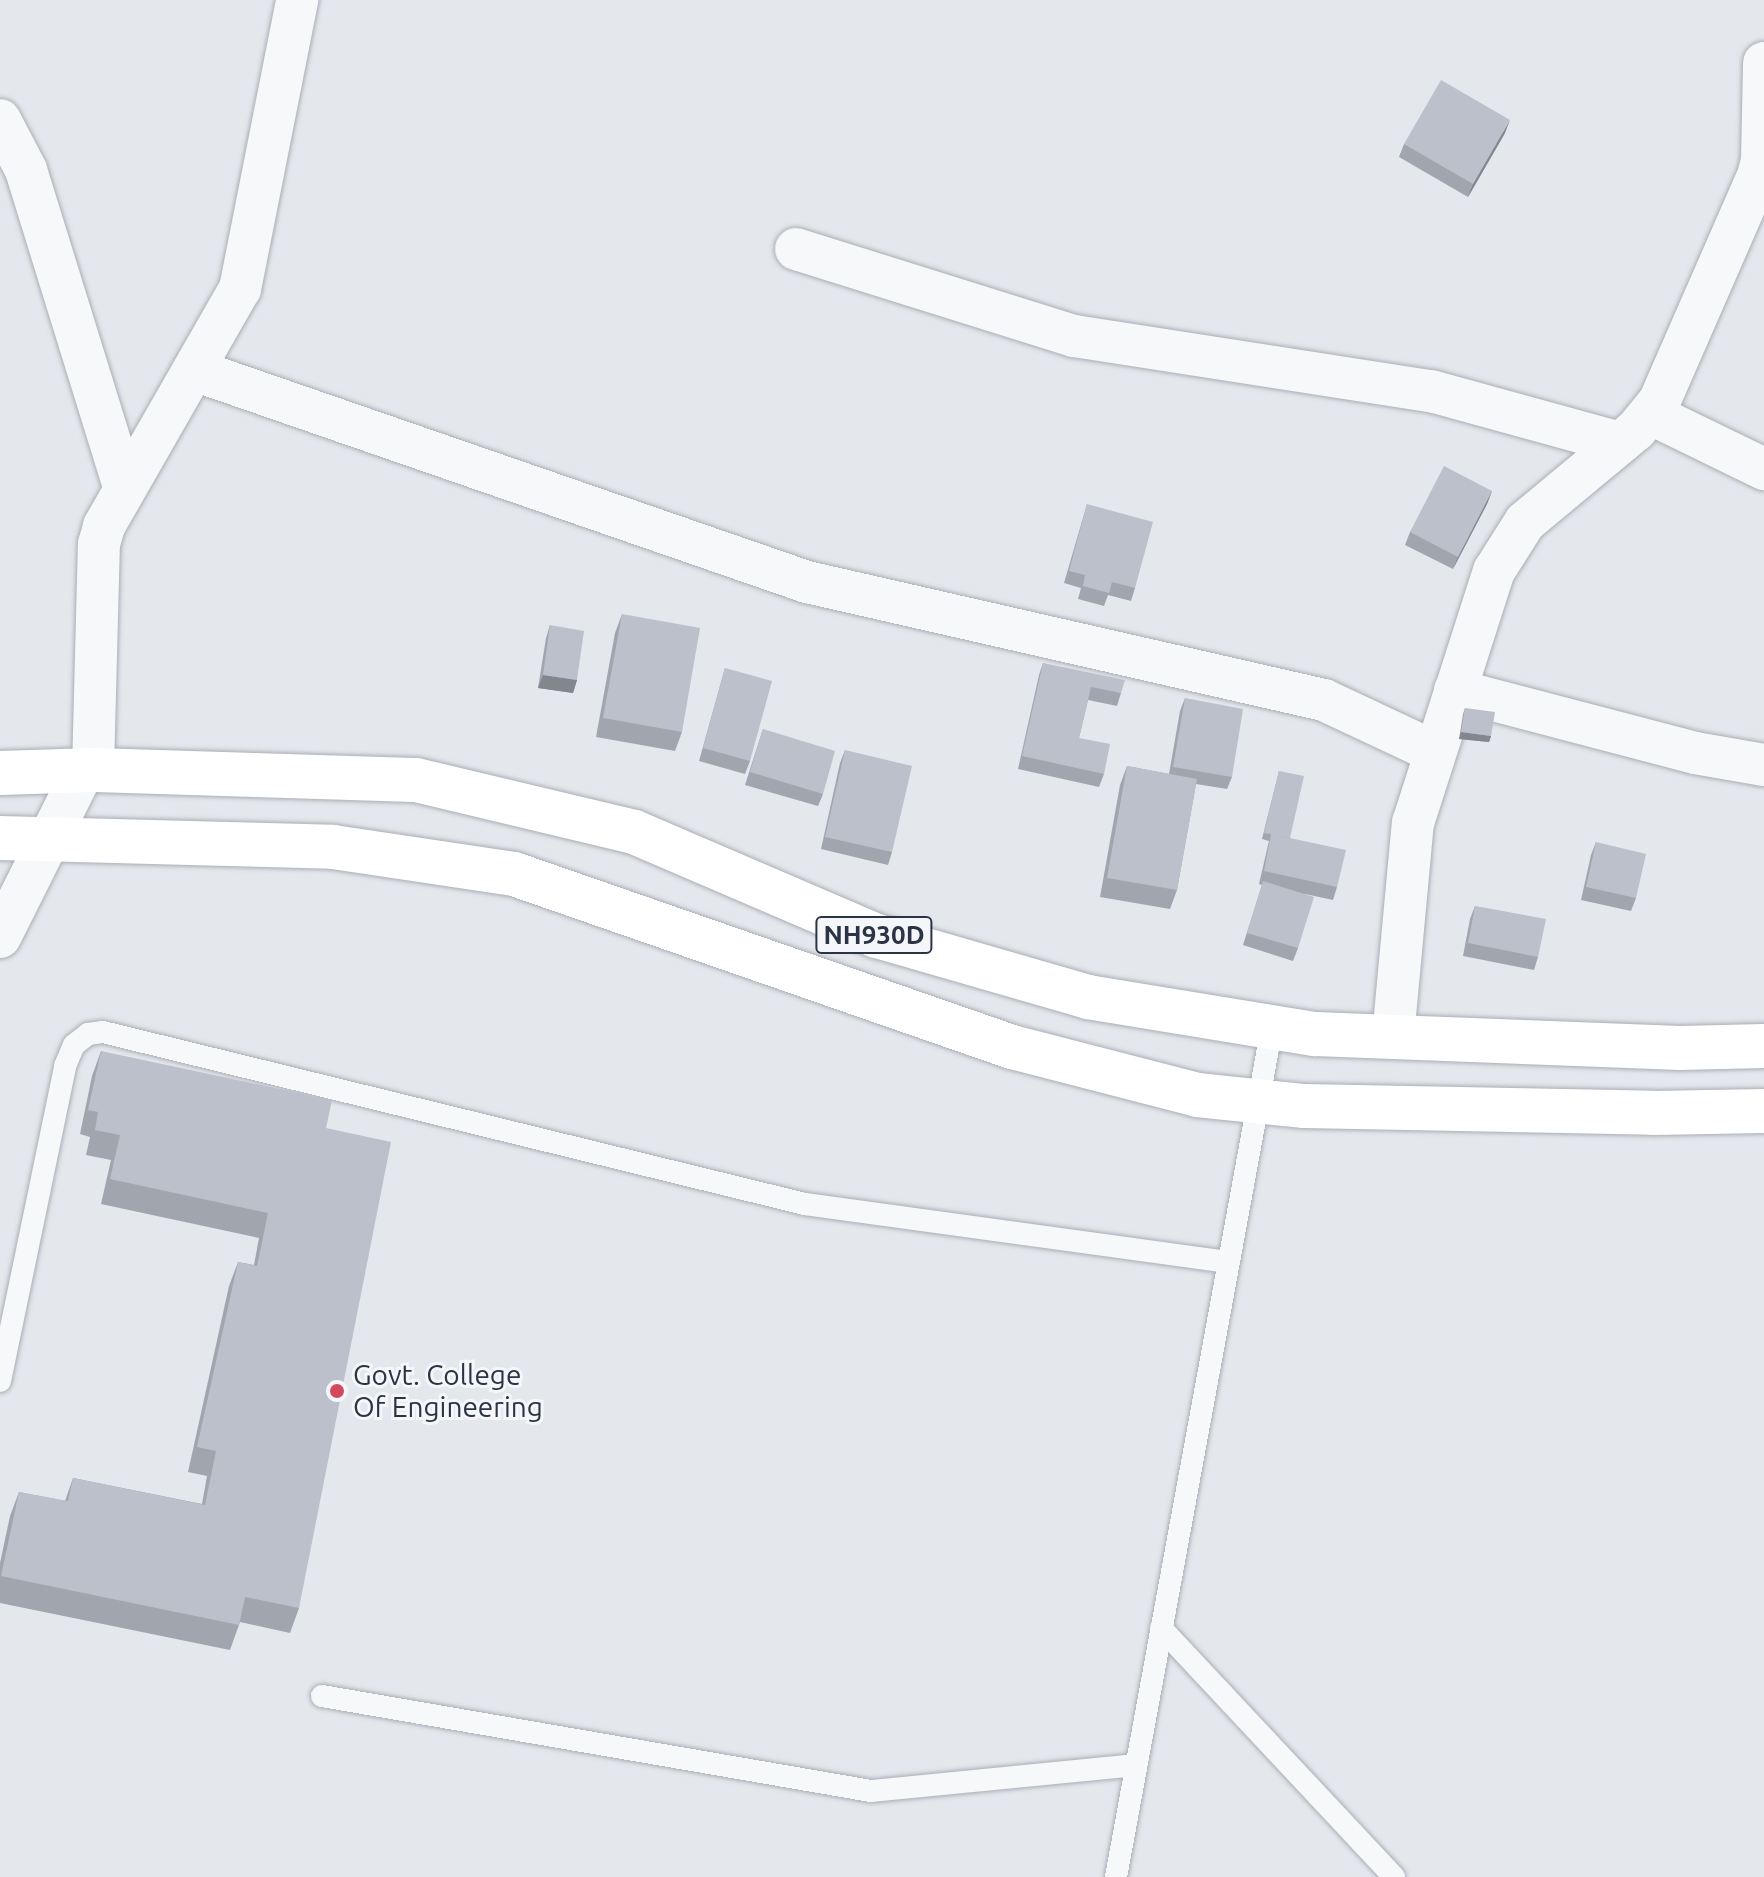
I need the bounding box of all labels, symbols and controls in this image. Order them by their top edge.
road number: NH930D [814,913,934,957]
place label: Govt. College Of Engineering [353,1358,543,1424]
marker: Govt. College Of Engineering [328,1382,346,1400]

